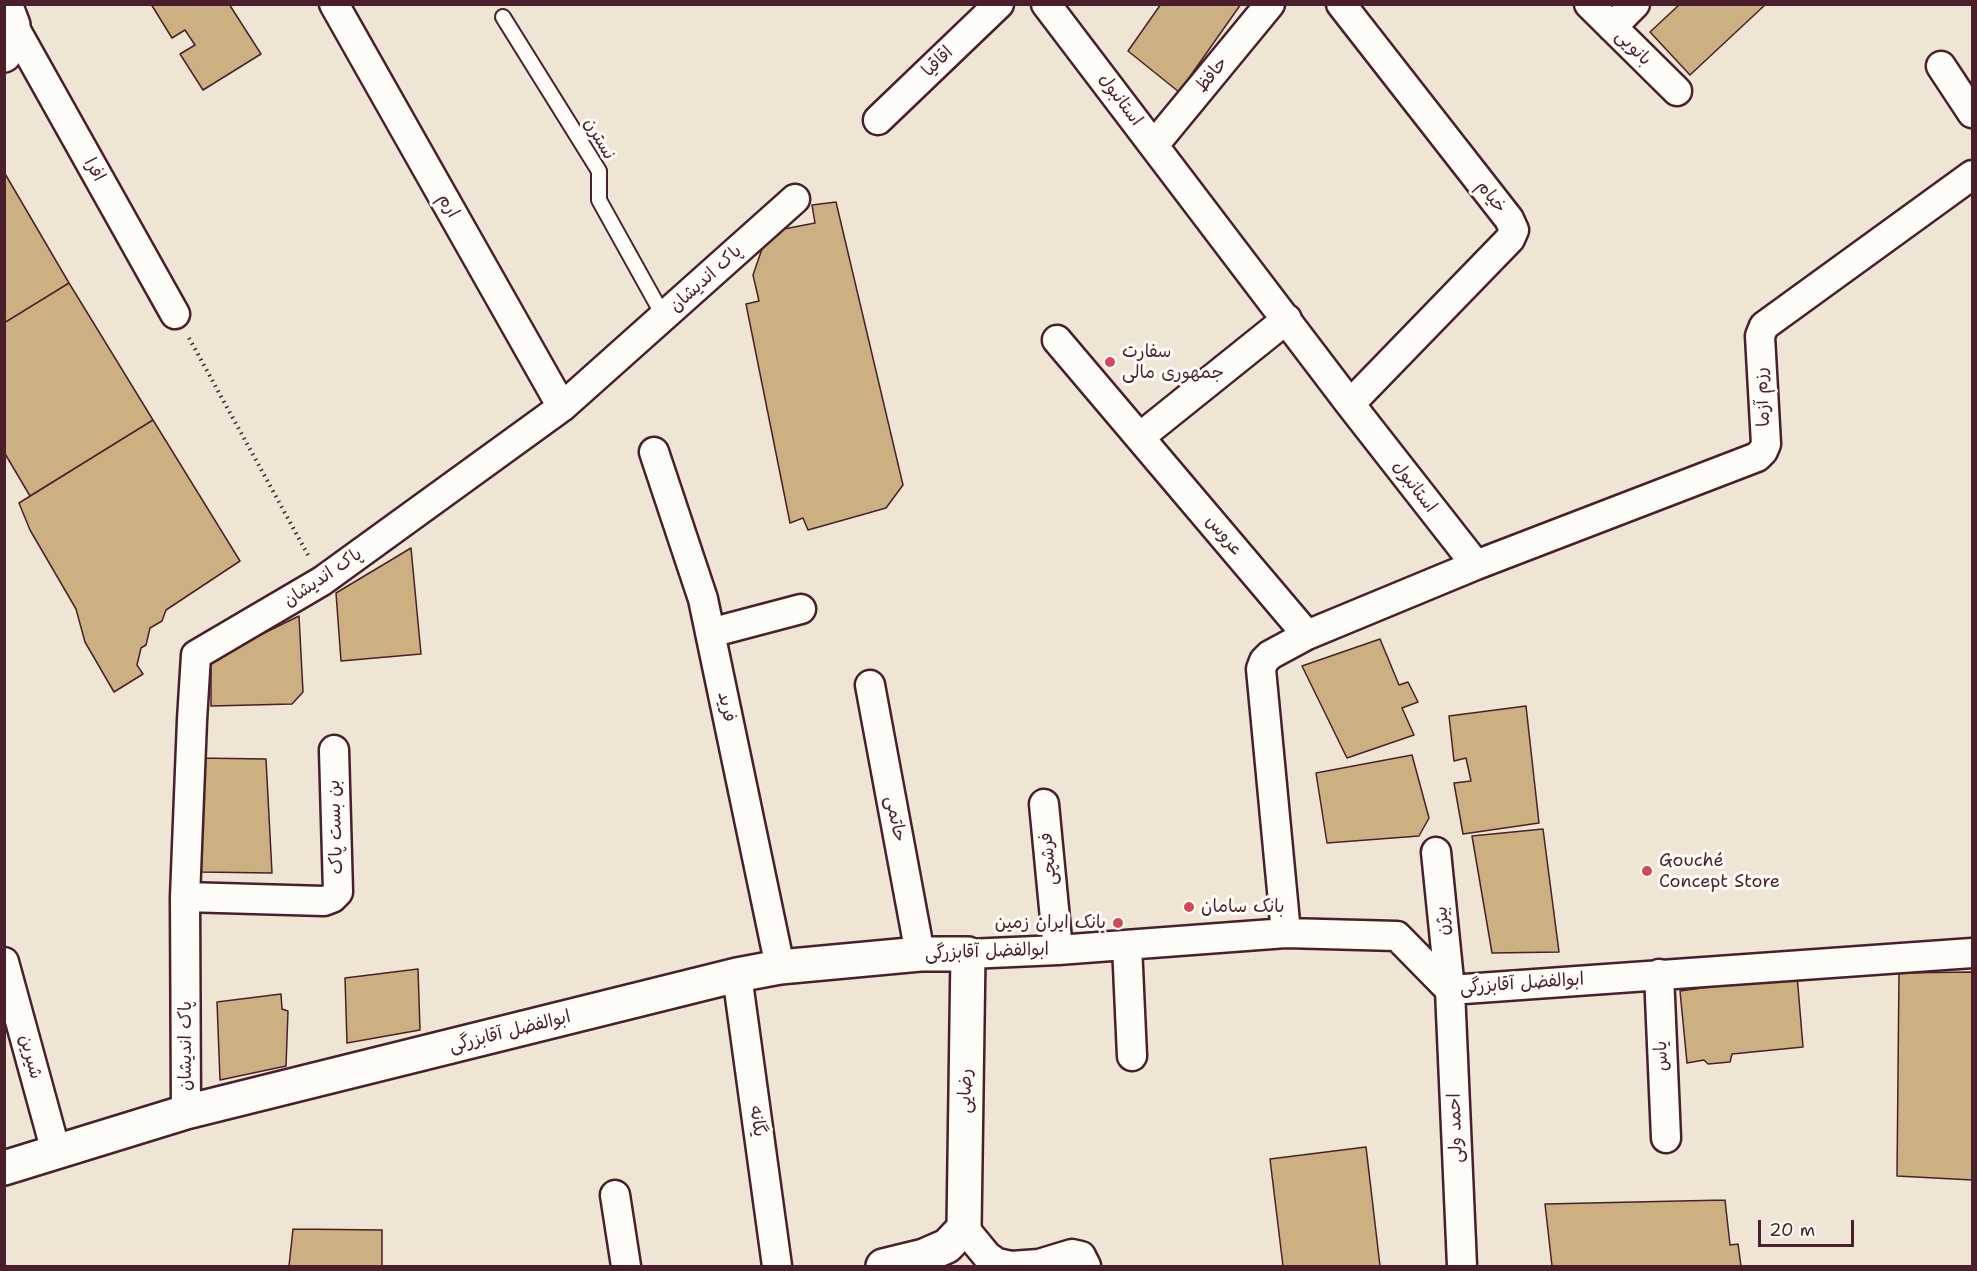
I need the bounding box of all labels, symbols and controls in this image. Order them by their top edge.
street label: بانویی [1610,25,1656,71]
street label: اقاقیا [918,42,958,82]
street label: حافظ [1191,53,1233,97]
street label: استانبول [1093,70,1147,130]
street label: نسترن [578,114,620,164]
street label: افرا [79,154,109,186]
street label: خیام [1472,176,1510,218]
street label: ارم [433,190,463,222]
street label: پاک اندیشان [665,241,747,317]
place label: سفارت جمهوری مالی [1122,341,1224,384]
marker: سفارت جمهوری مالی [1103,355,1117,369]
street label: رزم آزما [1751,367,1775,427]
street label: استانبول [1387,457,1441,517]
street label: عروس [1201,511,1247,561]
street label: پاک اندیشان [280,544,366,612]
street label: فرید [712,690,740,724]
street label: بن بست پاک [324,779,348,875]
street label: حاتمی [880,794,910,844]
street label: فرشچی [1036,832,1062,886]
place label: Gouché Concept Store [1659,850,1780,892]
marker: Gouché Concept Store [1640,864,1654,878]
place label: بانک سامان [1201,896,1284,918]
marker: بانک سامان [1182,900,1196,914]
street label: بیژن [1431,905,1455,937]
place label: بانک ایران زمین [995,912,1106,934]
marker: بانک ایران زمین [1111,916,1125,930]
street label: ابوالفضل آقابزرگی [924,939,1050,965]
street label: ابوالفضل آقابزرگی [1459,969,1585,999]
street label: پاک اندیشان [175,1001,197,1091]
street label: ابوالفضل آقابزرگی [447,1006,573,1058]
street label: شیرین [14,1032,46,1082]
street label: یاس [1650,1040,1674,1072]
street label: رضایی [955,1068,977,1114]
street label: احمد ولی [1444,1093,1468,1163]
street label: یگانه [744,1104,770,1138]
scale bar [1761,1208,1857,1246]
text: 20 m [1769,1218,1815,1242]

